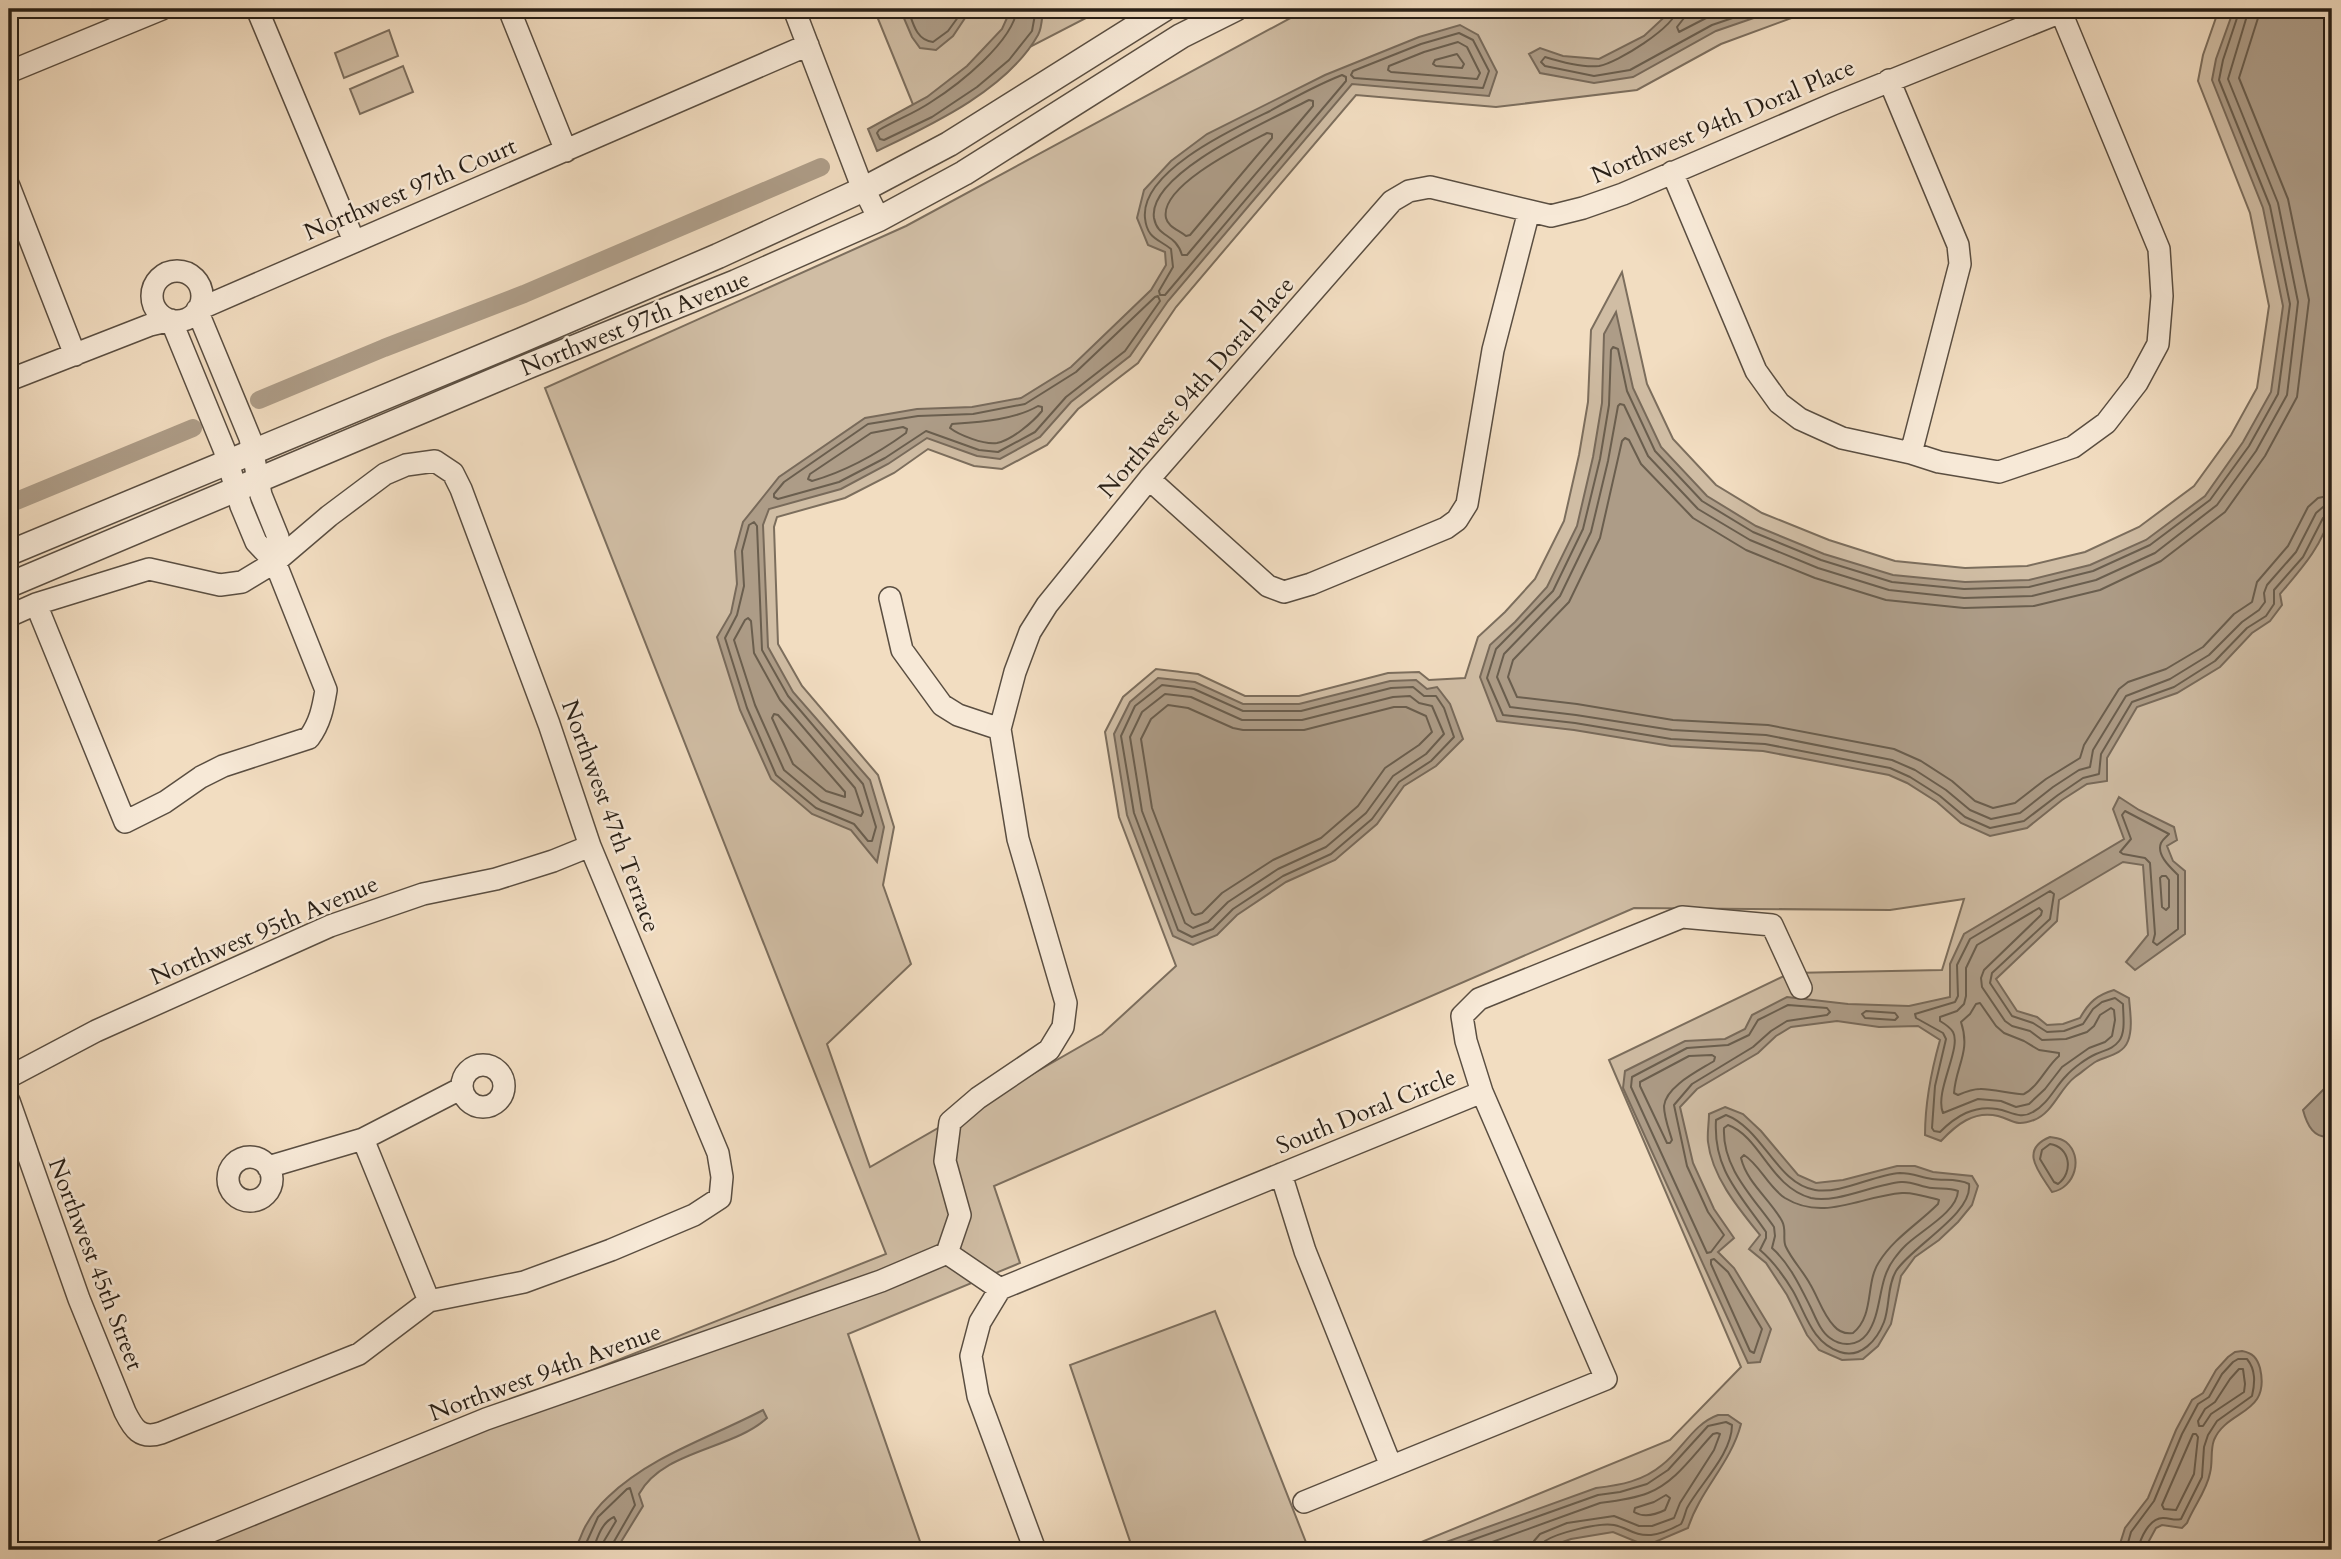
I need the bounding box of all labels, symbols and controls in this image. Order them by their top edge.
street label: Northwest 94th Doral Place [1586,51,1860,192]
street label: Northwest 97th Court [299,130,522,249]
street label: Northwest 97th Avenue [516,262,755,385]
street label: Northwest 94th Doral Place [1091,269,1302,505]
street label: Northwest 47th Terrace [553,695,668,937]
street label: Northwest 95th Avenue [145,867,383,993]
street label: South Doral Circle [1271,1060,1461,1163]
street label: Northwest 45th Street [40,1153,151,1375]
street label: Northwest 94th Avenue [425,1315,666,1430]

